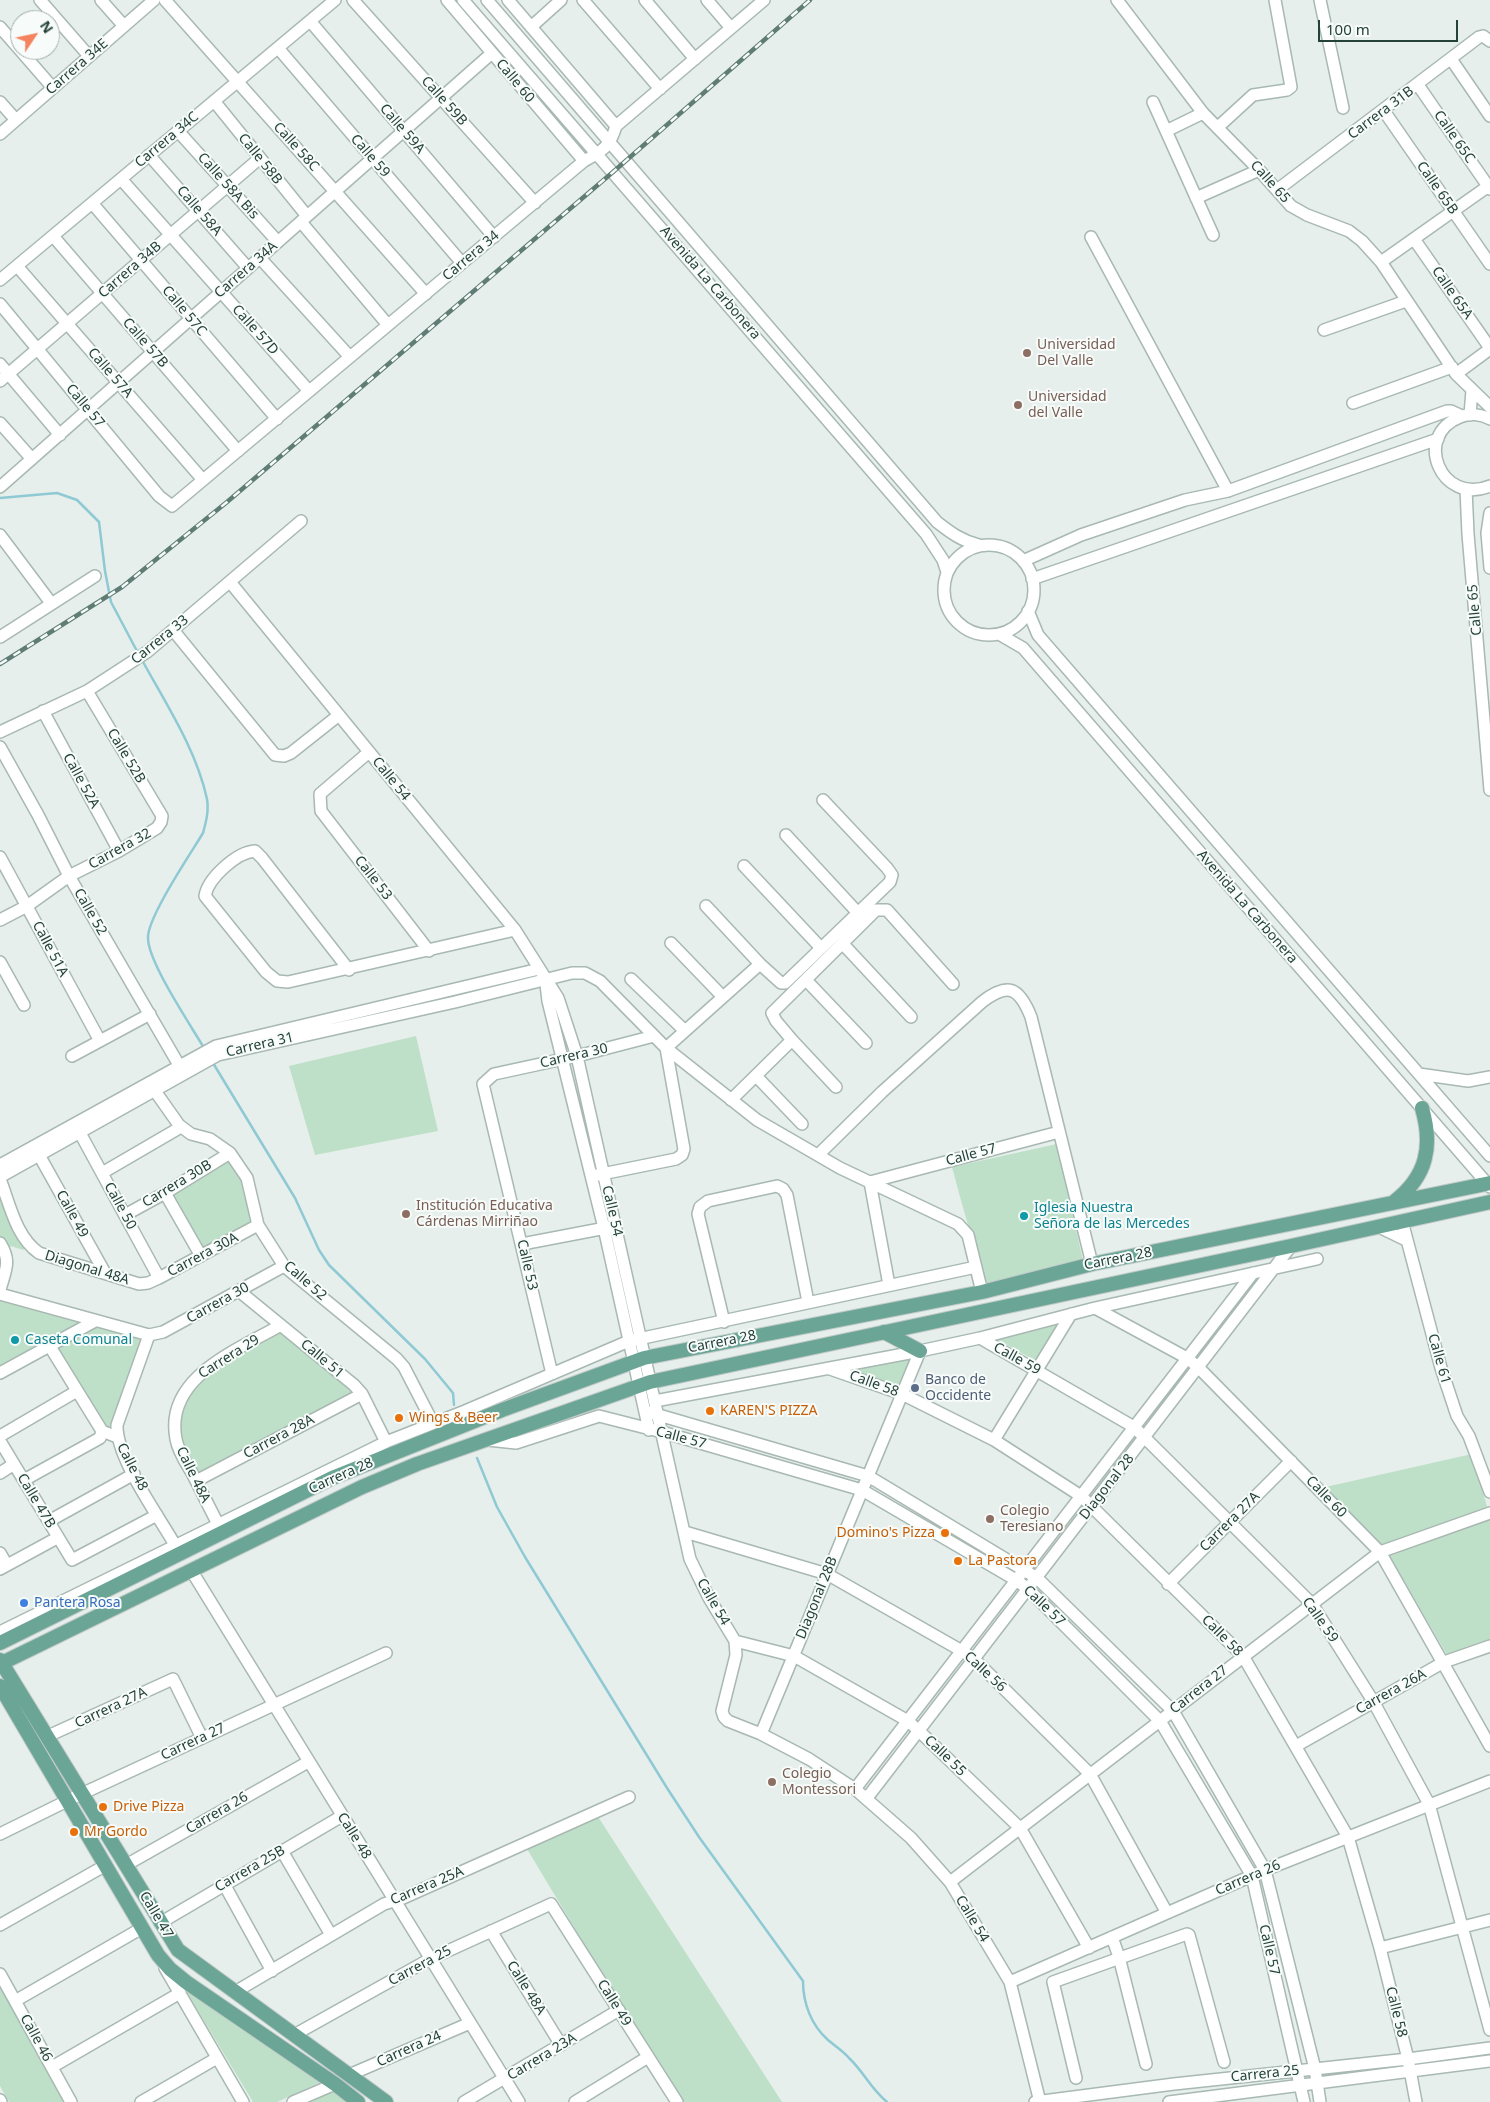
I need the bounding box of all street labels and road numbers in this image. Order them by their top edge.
street label: Carrera 34E [43,36,111,98]
street label: Calle 60 [492,56,538,106]
street label: Calle 59B [417,73,471,129]
street label: Carrera 31B [1345,83,1417,143]
street label: Calle 59A [376,101,428,157]
street label: Calle 65C [1430,107,1478,167]
street label: Carrera 34C [132,109,202,171]
street label: Calle 58C [270,119,322,175]
street label: Calle 58B [234,130,286,188]
street label: Calle 59 [347,131,393,181]
street label: Calle 58A Bis [194,149,262,223]
street label: Calle 65 [1247,157,1293,207]
street label: Calle 65B [1413,158,1461,218]
street label: Calle 58A [173,183,225,239]
street label: Avenida La Carbonera [656,223,764,343]
street label: Carrera 34 [439,227,503,285]
street label: Carrera 34B [95,238,165,302]
street label: Carrera 34A [211,238,281,302]
street label: Calle 65A [1428,263,1476,323]
street label: Calle 57C [158,282,210,340]
street label: Calle 57D [228,301,282,359]
street label: Calle 57B [119,315,171,371]
street label: Calle 57A [84,345,136,401]
street label: Calle 57 [62,381,108,431]
street label: Calle 65 [1464,584,1486,636]
street label: Carrera 33 [128,612,192,668]
street label: Calle 52B [103,726,149,786]
street label: Calle 52A [59,751,103,811]
street label: Calle 54 [368,754,414,804]
street label: Carrera 32 [86,825,154,873]
street label: Avenida La Carbonera [1193,847,1301,967]
street label: Calle 53 [351,853,395,903]
street label: Calle 52 [70,886,110,938]
street label: Calle 51A [28,918,72,980]
street label: Carrera 31 [225,1029,295,1061]
street label: Carrera 30 [539,1040,609,1072]
street label: Calle 57 [944,1140,998,1170]
street label: Carrera 30B [139,1157,215,1211]
street label: Calle 50 [100,1179,140,1233]
street label: Calle 54 [598,1184,626,1238]
street label: Calle 49 [52,1187,92,1241]
street label: Carrera 30A [165,1229,241,1281]
street label: Calle 53 [513,1238,541,1292]
street label: Carrera 28 [1083,1244,1153,1274]
street label: Diagonal 48A [43,1247,131,1289]
street label: Calle 52 [280,1258,330,1304]
street label: Carrera 30 [184,1279,252,1327]
street label: Carrera 28 [687,1327,757,1357]
street label: Carrera 29 [195,1332,263,1382]
street label: Calle 61 [1424,1332,1454,1386]
street label: Calle 51 [297,1336,347,1382]
street label: Calle 59 [990,1339,1044,1379]
street label: Calle 58 [847,1367,901,1401]
street label: Carrera 28A [241,1411,317,1463]
street label: Calle 57 [654,1423,708,1453]
street label: Calle 48 [113,1440,151,1494]
street label: Calle 48A [172,1444,214,1506]
street label: Diagonal 28 [1076,1451,1138,1523]
street label: Carrera 28 [306,1454,376,1498]
street label: Calle 47B [13,1471,59,1531]
street label: Calle 60 [1302,1473,1350,1521]
street label: Carrera 27A [1197,1489,1263,1555]
street label: Diagonal 28B [793,1554,841,1642]
street label: Calle 54 [693,1576,733,1628]
street label: Calle 57 [1020,1582,1068,1630]
street label: Calle 59 [1298,1594,1342,1646]
street label: Calle 58 [1198,1612,1246,1660]
street label: Calle 56 [960,1648,1010,1696]
street label: Carrera 27 [1167,1662,1231,1718]
street label: Carrera 26A [1353,1666,1429,1718]
street label: Carrera 27A [72,1684,150,1732]
street label: Carrera 27 [158,1720,228,1764]
street label: Calle 55 [921,1732,969,1780]
street label: Carrera 26 [183,1789,251,1837]
street label: Calle 48 [333,1810,375,1862]
street label: Carrera 25B [212,1842,288,1896]
street label: Carrera 26 [1213,1857,1283,1899]
street label: Carrera 25A [388,1863,466,1909]
street label: Calle 47 [136,1889,176,1941]
street label: Calle 54 [952,1893,992,1945]
street label: Calle 57 [1255,1923,1283,1977]
street label: Carrera 25 [386,1942,454,1990]
street label: Calle 48A [503,1958,549,2018]
street label: Calle 49 [593,1977,635,2029]
street label: Calle 58 [1382,1985,1410,2039]
street label: Calle 46 [16,2011,56,2065]
street label: Carrera 24 [374,2027,444,2071]
street label: Carrera 23A [504,2030,580,2084]
street label: Carrera 25 [1230,2062,1300,2086]

